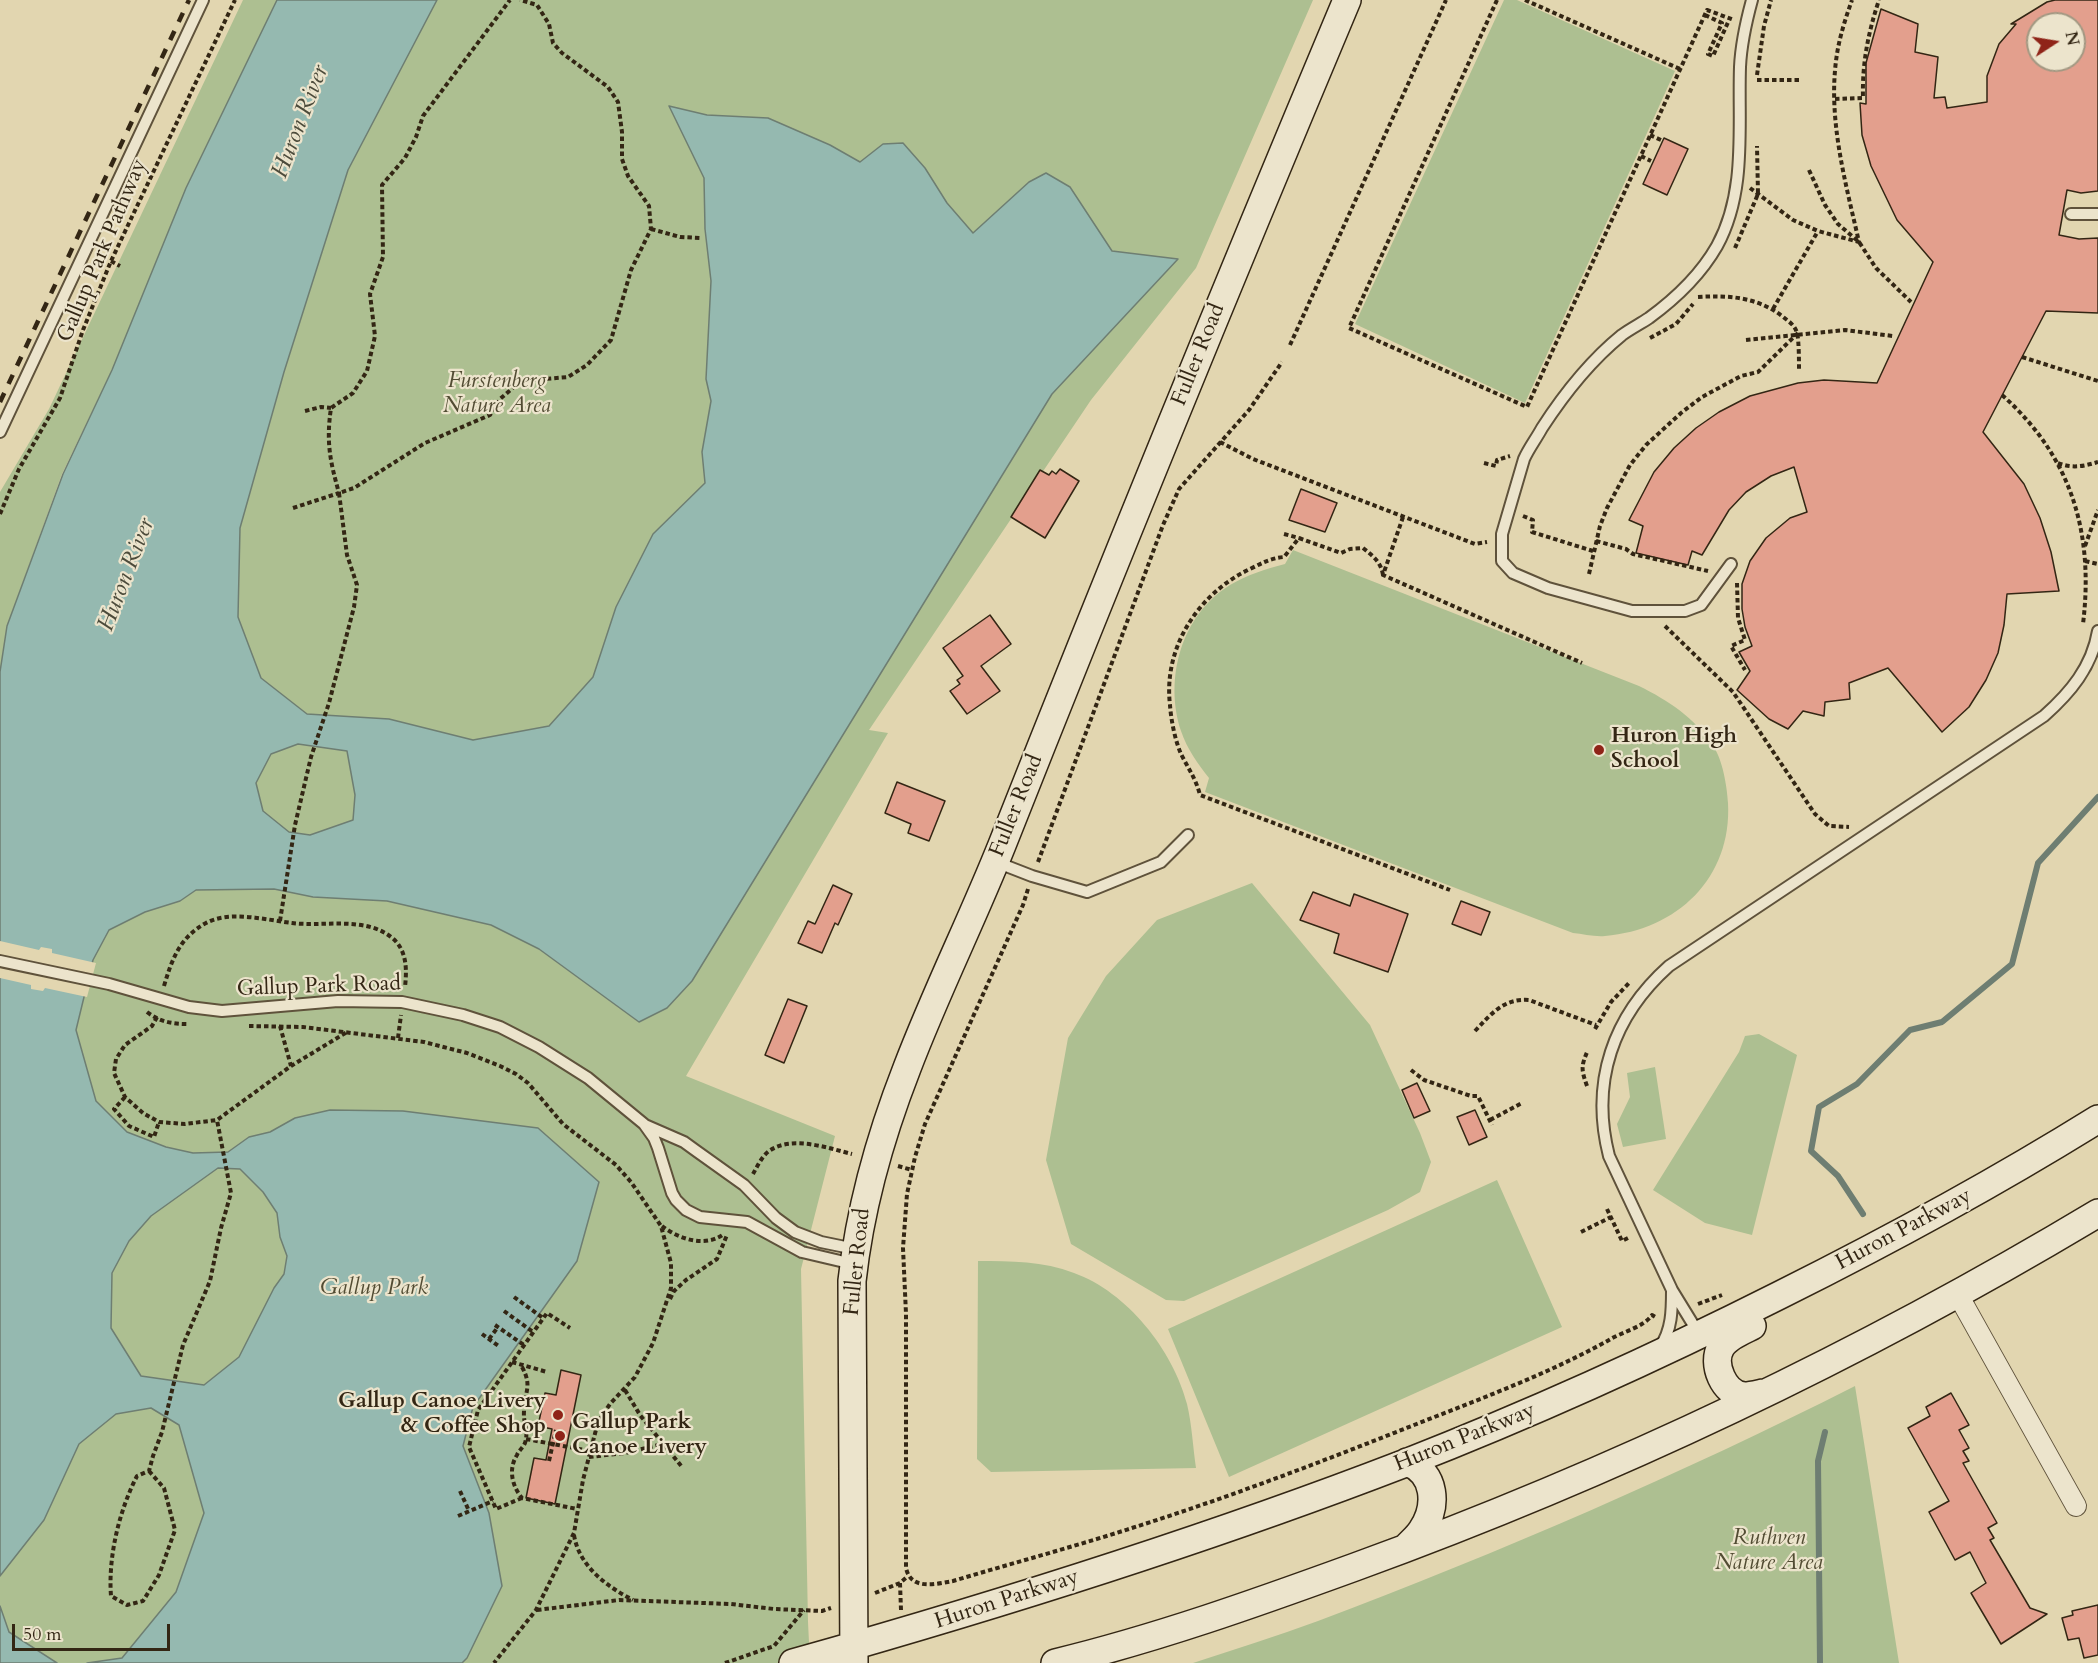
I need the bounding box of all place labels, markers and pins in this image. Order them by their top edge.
place label: Huron High School [1611,724,1737,776]
marker: Huron High School [1592,743,1606,757]
place label: Gallup Canoe Livery & Coffee Shop [338,1389,546,1440]
marker: Gallup Canoe Livery & Coffee Shop [551,1408,565,1422]
place label: Gallup Park Canoe Livery [572,1410,707,1462]
marker: Gallup Park Canoe Livery [553,1429,567,1443]

